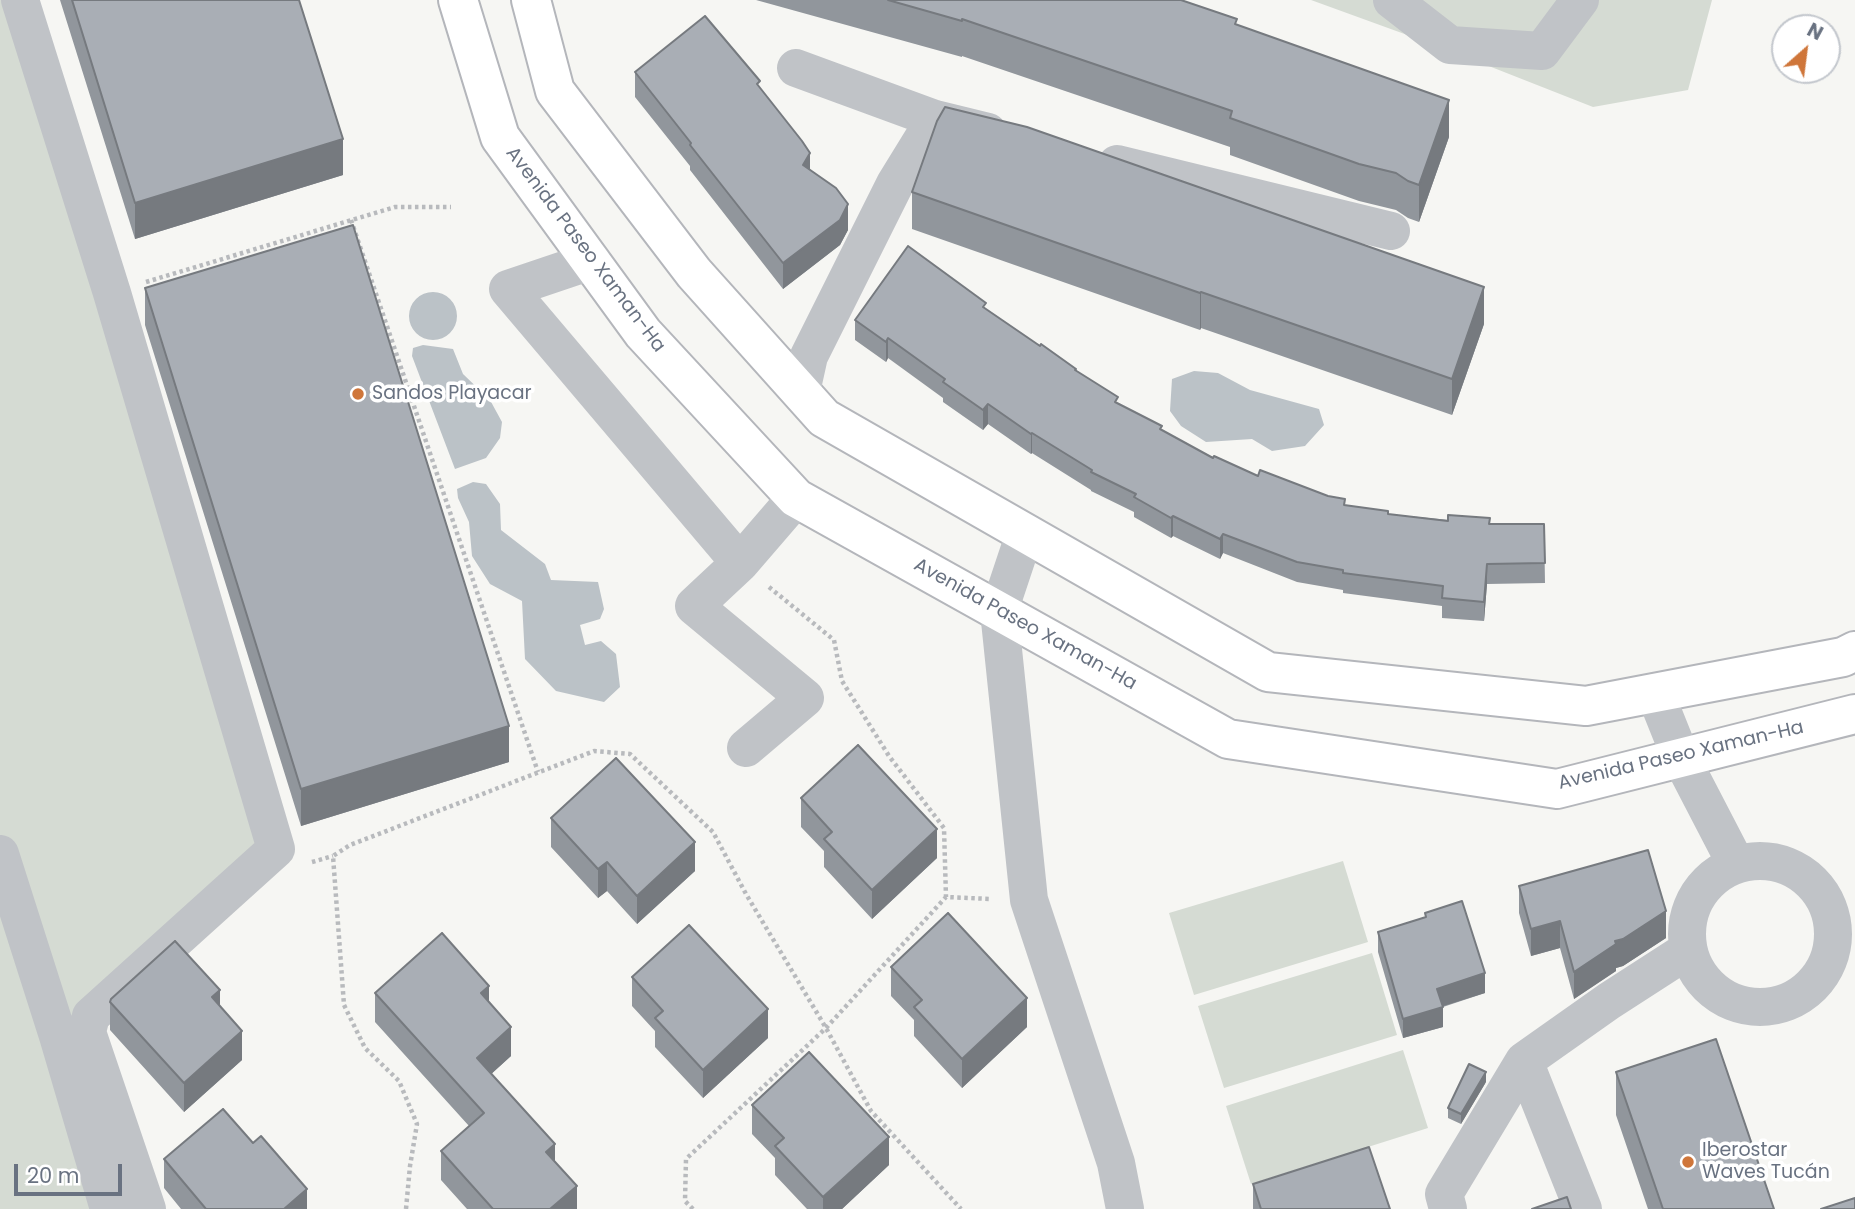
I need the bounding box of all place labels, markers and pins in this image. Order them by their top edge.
place label: Sandos Playacar [372,383,532,405]
marker: Sandos Playacar [350,386,366,402]
place label: Iberostar Waves Tucán [1702,1140,1830,1184]
marker: Iberostar Waves Tucán [1680,1154,1696,1170]

